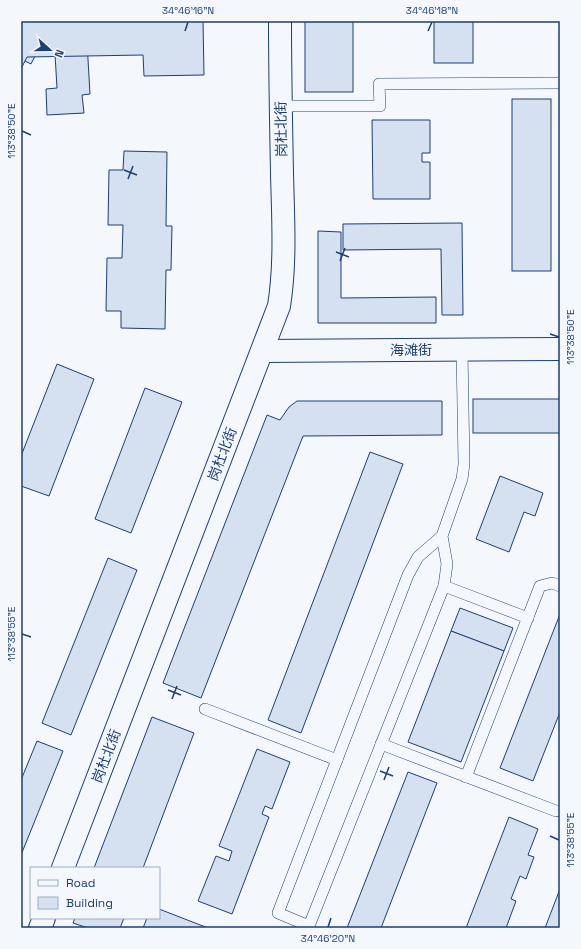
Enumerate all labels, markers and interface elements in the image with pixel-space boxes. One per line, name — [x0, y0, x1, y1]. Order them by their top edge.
text: 34°46'16"N — [162, 4, 214, 17]
text: 34°46'18"N — [406, 4, 458, 17]
north arrow — [30, 30, 70, 70]
text: N — [51, 48, 67, 60]
street label: 岗杜北街 — [272, 101, 290, 157]
text: 113°38'50"E — [5, 103, 18, 159]
text: 113°38'50"E — [564, 309, 577, 365]
street label: 海滩街 — [390, 341, 432, 359]
street label: 岗杜北街 — [204, 425, 240, 483]
text: 113°38'55"E — [5, 606, 18, 661]
street label: 岗杜北街 — [88, 727, 124, 785]
text: 113°38'55"E — [564, 812, 577, 867]
legend — [30, 867, 160, 919]
text: Road — [66, 875, 95, 891]
text: Building — [66, 895, 113, 911]
text: 34°46'20"N — [301, 932, 355, 945]

